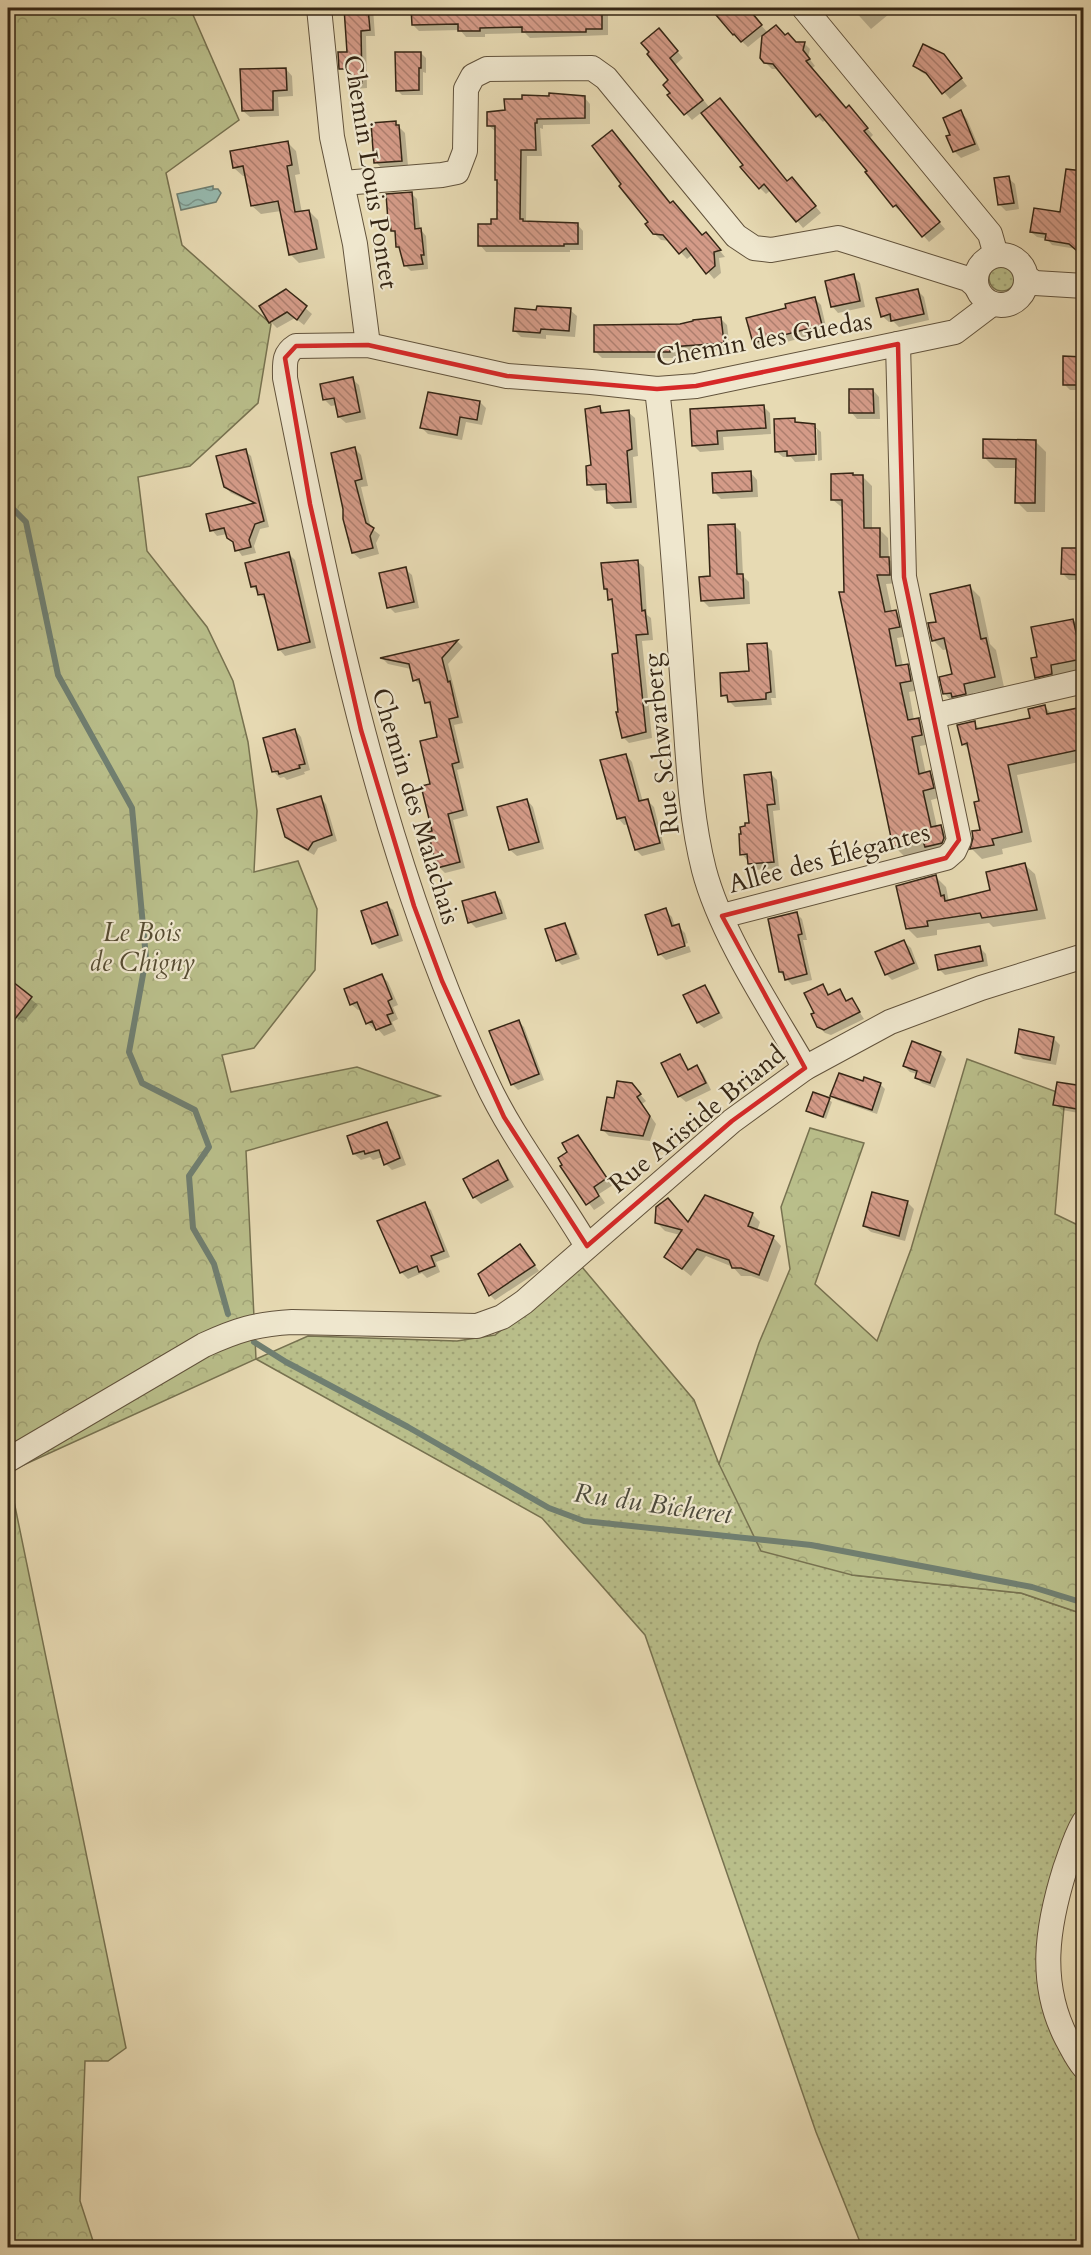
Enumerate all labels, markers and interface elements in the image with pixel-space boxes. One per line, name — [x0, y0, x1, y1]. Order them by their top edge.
street label: Chemin Louis Pontet — [335, 52, 407, 292]
street label: Chemin des Guedas — [653, 303, 875, 375]
street label: Rue Schwarberg — [634, 651, 688, 836]
street label: Chemin des Malachais — [363, 684, 469, 928]
street label: Allée des Élégantes — [724, 814, 934, 902]
park label: Le Bois de Chigny — [89, 915, 195, 980]
street label: Rue Aristide Briand — [601, 1037, 793, 1201]
water label: Ru du Bicheret — [572, 1475, 736, 1534]

